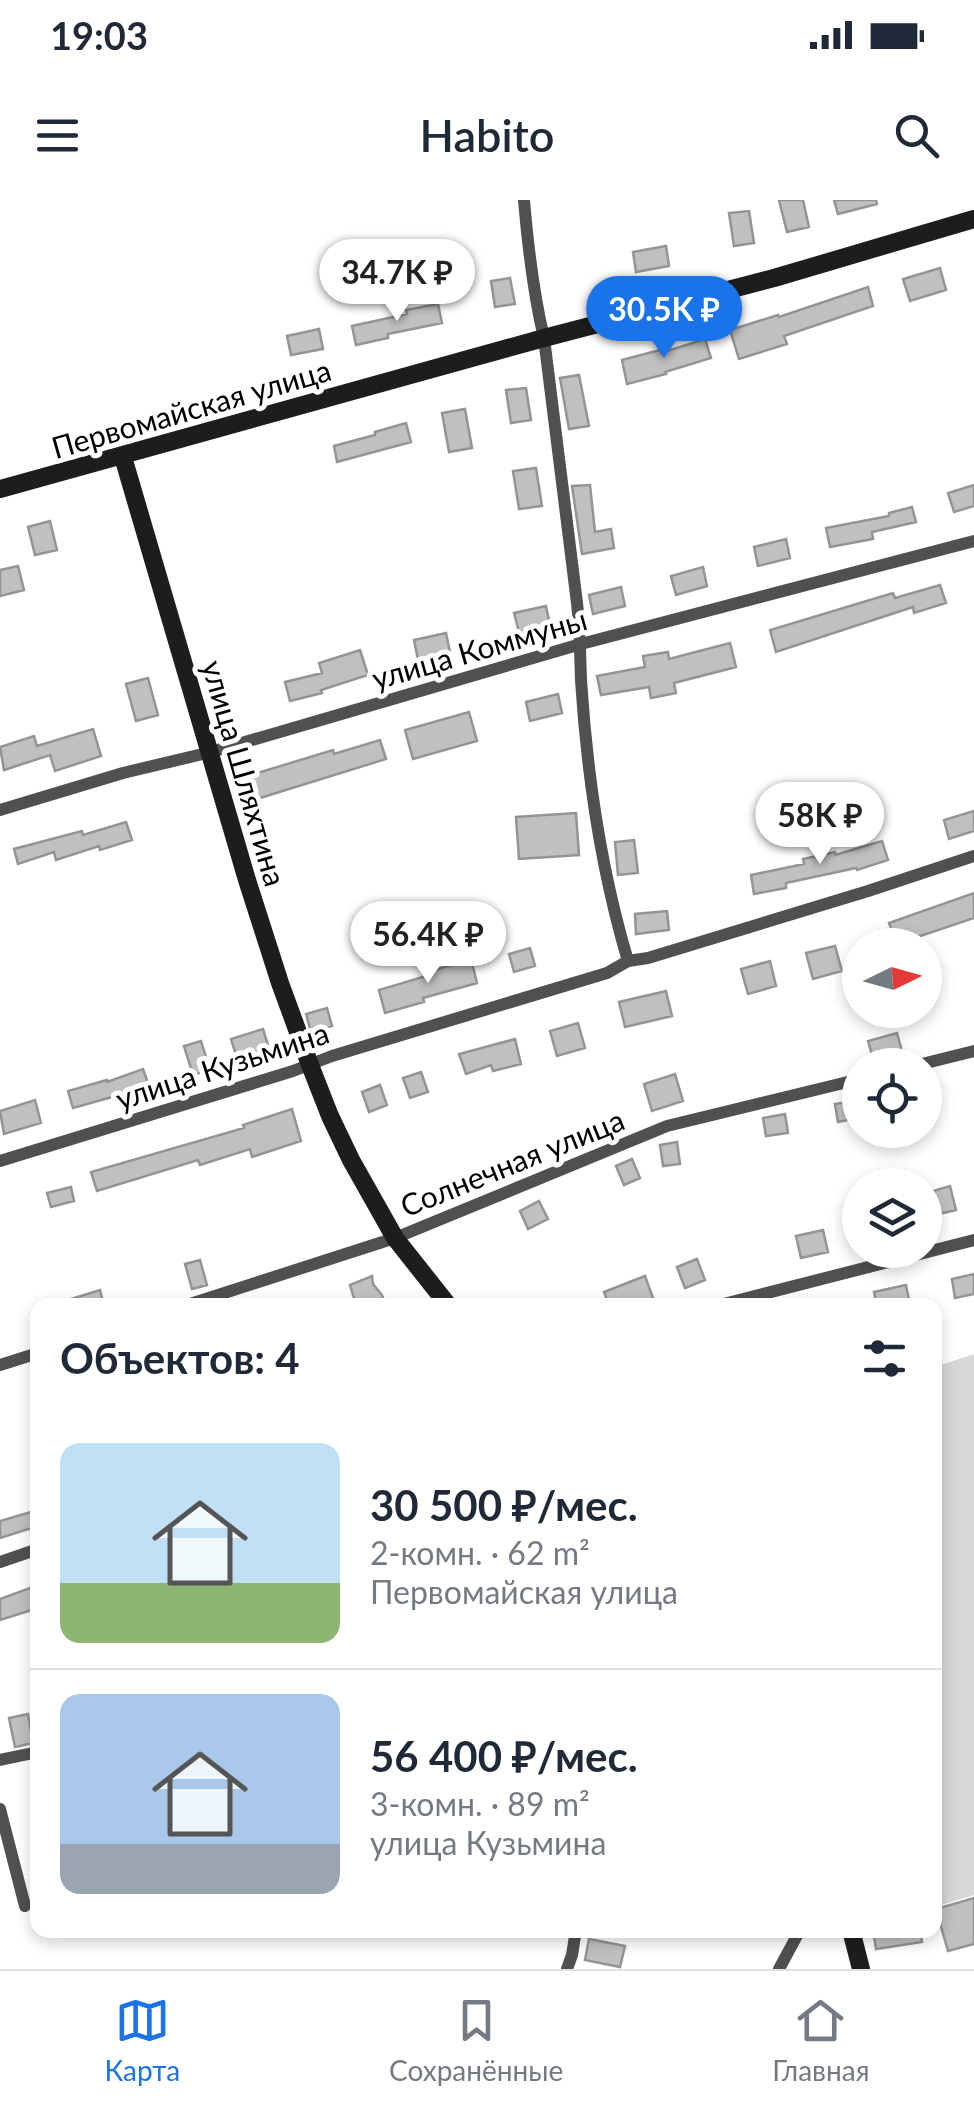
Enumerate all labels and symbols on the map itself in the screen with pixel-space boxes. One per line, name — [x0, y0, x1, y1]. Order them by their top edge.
pin: 34.7K ₽ — [305, 239, 489, 324]
pin: 30.5K ₽ — [572, 276, 756, 361]
street label: Первомайская улица — [47, 351, 335, 465]
street label: улица Коммуны — [367, 600, 591, 696]
street label: улица Шляхтина — [196, 656, 294, 890]
pin: 58K ₽ — [750, 782, 890, 867]
pin: 56.4K ₽ — [336, 901, 520, 986]
north arrow — [842, 928, 942, 1028]
street label: улица Кузьмина — [111, 1014, 333, 1116]
street label: Солнечная улица — [395, 1101, 629, 1223]

